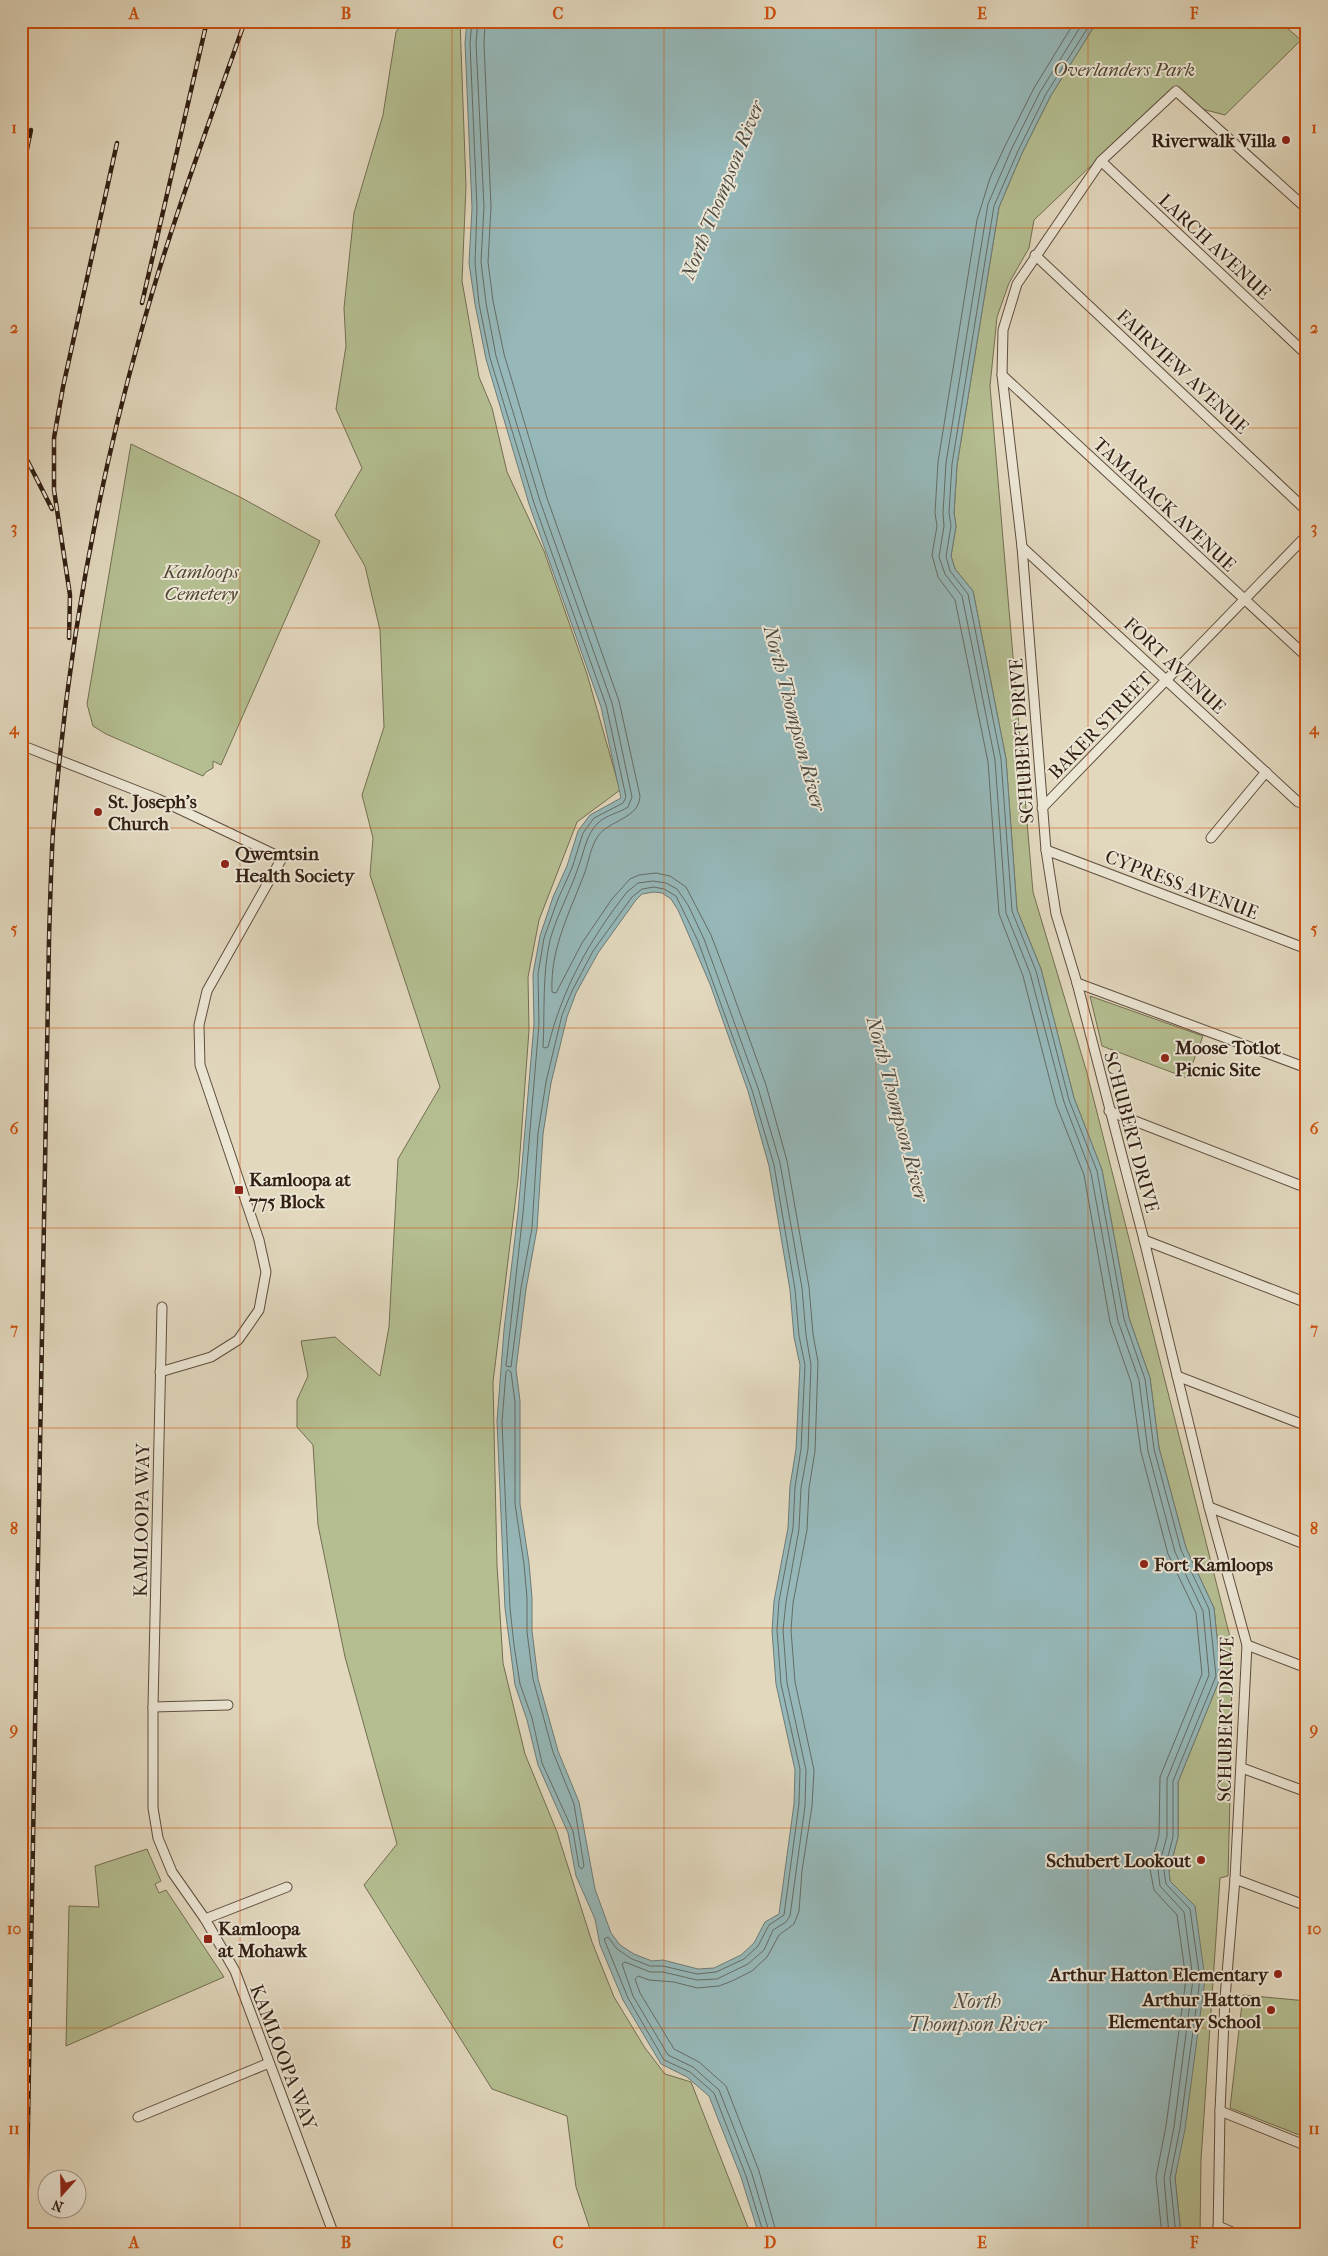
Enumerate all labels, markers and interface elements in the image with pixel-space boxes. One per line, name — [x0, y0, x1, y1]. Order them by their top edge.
text: A — [128, 4, 140, 23]
text: B — [341, 4, 351, 23]
text: C — [553, 4, 564, 23]
text: D — [764, 4, 776, 23]
text: E — [977, 4, 987, 23]
text: F — [1189, 4, 1199, 23]
park label: Overlanders Park — [1053, 59, 1195, 81]
water label: North Thompson River — [676, 96, 770, 284]
text: 1 — [11, 118, 17, 137]
text: 1 — [1311, 118, 1317, 137]
place label: Riverwalk Villa — [1151, 130, 1277, 152]
marker: Riverwalk Villa — [1280, 134, 1292, 146]
street label: LARCH AVENUE — [1154, 189, 1275, 305]
street label: FAIRVIEW AVENUE — [1112, 305, 1253, 439]
text: 2 — [10, 318, 18, 337]
text: 2 — [1310, 318, 1318, 337]
street label: TAMARACK AVENUE — [1089, 433, 1240, 577]
text: 3 — [11, 518, 17, 538]
text: 3 — [1311, 518, 1317, 538]
park label: Kamloops Cemetery — [161, 561, 240, 605]
street label: FORT AVENUE — [1119, 613, 1230, 719]
water label: North Thompson River — [758, 622, 831, 815]
street label: SCHUBERT DRIVE — [1005, 657, 1039, 824]
street label: BAKER STREET — [1044, 667, 1157, 784]
text: 4 — [8, 719, 20, 739]
text: 4 — [1308, 719, 1320, 739]
place label: St. Joseph's Church — [108, 791, 197, 835]
marker: St. Joseph's Church — [92, 806, 104, 818]
place label: Qwemtsin Health Society — [235, 843, 355, 887]
street label: CYPRESS AVENUE — [1102, 846, 1262, 924]
marker: Qwemtsin Health Society — [219, 858, 231, 870]
text: 5 — [11, 919, 18, 938]
text: 5 — [1311, 919, 1318, 938]
water label: North Thompson River — [861, 1013, 934, 1206]
place label: Moose Totlot Picnic Site — [1174, 1037, 1281, 1081]
street label: SCHUBERT DRIVE — [1099, 1049, 1163, 1216]
marker: Moose Totlot Picnic Site — [1159, 1052, 1171, 1064]
text: 6 — [10, 1119, 19, 1138]
text: 6 — [1310, 1119, 1319, 1138]
place label: Kamloopa at 775 Block — [248, 1169, 351, 1213]
marker: Kamloopa at 775 Block — [233, 1184, 245, 1196]
text: 7 — [9, 1319, 18, 1338]
text: 7 — [1309, 1319, 1318, 1338]
street label: KAMLOOPA WAY — [130, 1442, 154, 1597]
text: 8 — [10, 1519, 18, 1538]
text: 8 — [1310, 1519, 1318, 1538]
place label: Fort Kamloops — [1153, 1554, 1273, 1576]
marker: Fort Kamloops — [1138, 1558, 1150, 1570]
street label: SCHUBERT DRIVE — [1214, 1636, 1238, 1802]
text: 9 — [9, 1719, 18, 1739]
text: 9 — [1309, 1719, 1318, 1739]
place label: Schubert Lookout — [1046, 1850, 1191, 1872]
marker: Schubert Lookout — [1195, 1854, 1207, 1866]
place label: Kamloopa at Mohawk — [218, 1918, 308, 1962]
text: 10 — [7, 1919, 21, 1938]
text: 10 — [1307, 1919, 1321, 1938]
marker: Kamloopa at Mohawk — [202, 1933, 214, 1945]
place label: Arthur Hatton Elementary — [1049, 1964, 1269, 1986]
marker: Arthur Hatton Elementary — [1272, 1968, 1284, 1980]
street label: KAMLOOPA WAY — [245, 1981, 321, 2134]
place label: Arthur Hatton Elementary School — [1108, 1989, 1262, 2033]
water label: North Thompson River — [908, 1990, 1048, 2036]
marker: Arthur Hatton Elementary School — [1265, 2004, 1277, 2016]
text: 11 — [8, 2119, 20, 2138]
text: 11 — [1308, 2119, 1320, 2138]
north arrow — [38, 2168, 88, 2218]
text: N — [49, 2196, 66, 2216]
text: A — [128, 2233, 140, 2252]
text: B — [341, 2233, 351, 2252]
text: C — [553, 2233, 564, 2252]
text: D — [764, 2233, 776, 2252]
text: E — [977, 2233, 987, 2252]
text: F — [1189, 2233, 1199, 2252]

